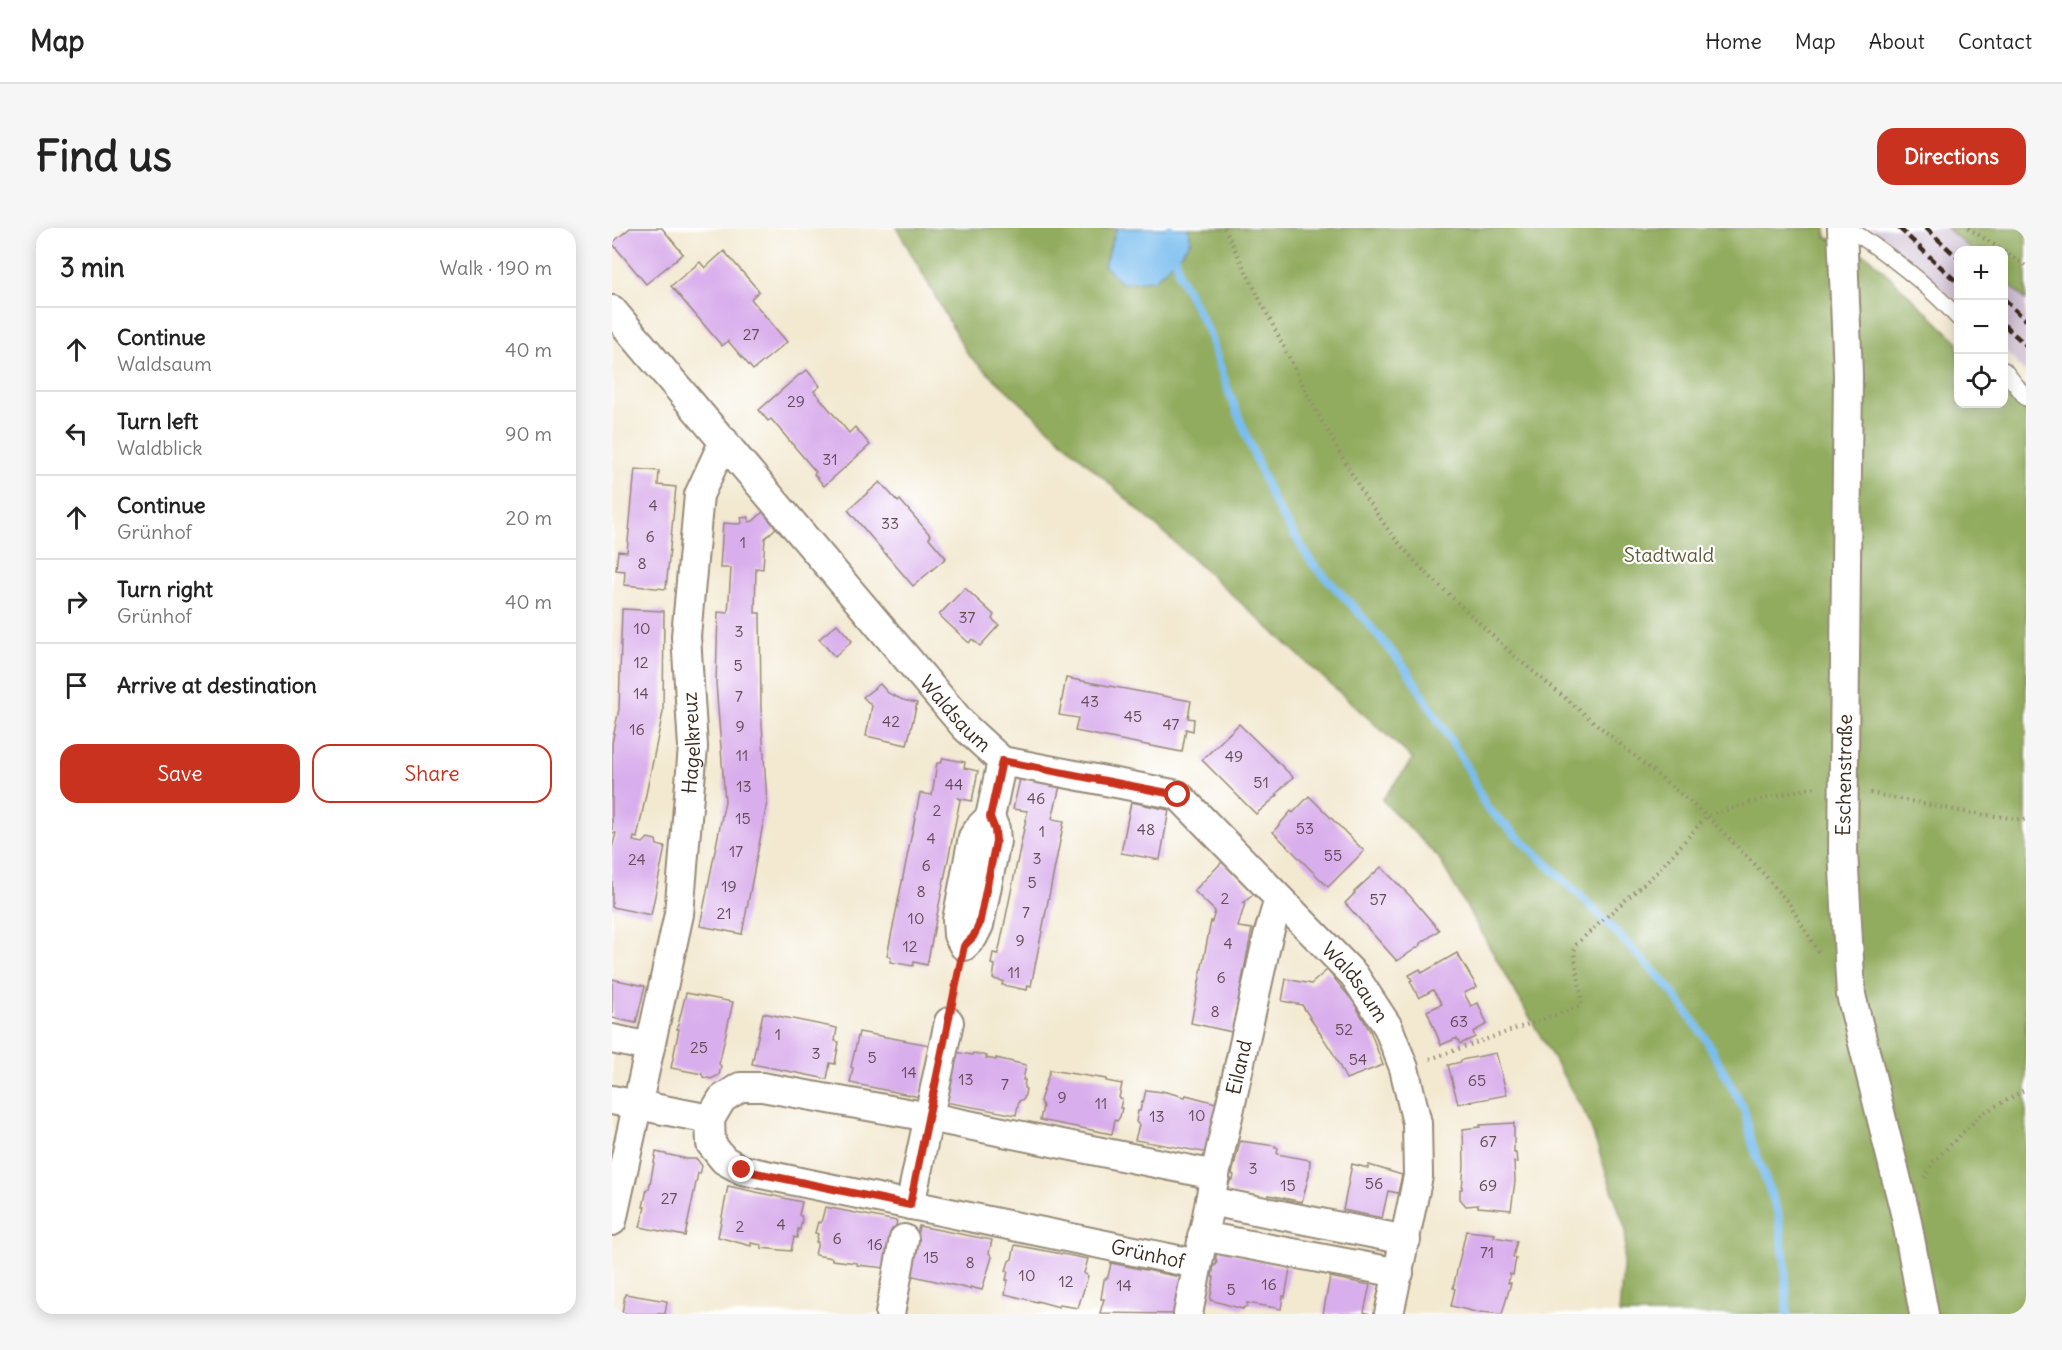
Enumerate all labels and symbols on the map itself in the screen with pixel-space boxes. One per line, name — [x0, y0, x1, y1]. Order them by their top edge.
house number: 27 — [743, 324, 759, 344]
house number: 29 — [787, 391, 805, 411]
house number: 31 — [822, 449, 838, 469]
house number: 4 — [648, 495, 658, 515]
house number: 33 — [881, 513, 899, 533]
house number: 6 — [645, 526, 655, 546]
house number: 1 — [740, 532, 746, 552]
park label: Stadtwald — [1624, 542, 1715, 567]
house number: 8 — [637, 553, 647, 573]
house number: 37 — [959, 607, 976, 627]
house number: 10 — [634, 618, 650, 638]
house number: 3 — [734, 621, 744, 641]
house number: 12 — [633, 652, 649, 672]
house number: 5 — [733, 655, 743, 675]
street label: Waldsaum — [915, 670, 997, 757]
house number: 14 — [633, 683, 649, 703]
house number: 7 — [735, 686, 743, 706]
street label: Hagelkreuz — [676, 691, 705, 795]
house number: 43 — [1081, 691, 1099, 711]
house number: 45 — [1124, 706, 1142, 726]
house number: 42 — [882, 711, 900, 731]
house number: 47 — [1163, 714, 1180, 734]
street label: Eschenstraße — [1830, 714, 1857, 836]
house number: 9 — [735, 716, 745, 736]
house number: 16 — [629, 719, 645, 739]
house number: 11 — [736, 745, 748, 765]
house number: 49 — [1225, 746, 1243, 766]
house number: 51 — [1253, 772, 1269, 792]
house number: 44 — [945, 774, 963, 794]
house number: 13 — [736, 776, 752, 796]
route start — [1164, 781, 1190, 807]
house number: 46 — [1027, 788, 1045, 808]
house number: 2 — [933, 800, 942, 820]
house number: 15 — [735, 808, 751, 828]
house number: 53 — [1296, 818, 1314, 838]
house number: 48 — [1137, 819, 1155, 839]
house number: 1 — [1039, 821, 1045, 841]
house number: 4 — [926, 828, 936, 848]
house number: 17 — [729, 841, 743, 861]
house number: 55 — [1324, 845, 1342, 865]
house number: 3 — [1032, 848, 1042, 868]
house number: 24 — [628, 849, 646, 869]
house number: 6 — [921, 855, 931, 875]
house number: 5 — [1027, 872, 1037, 892]
house number: 19 — [721, 876, 737, 896]
house number: 8 — [916, 881, 926, 901]
house number: 2 — [1221, 888, 1230, 908]
house number: 57 — [1369, 889, 1387, 909]
house number: 7 — [1022, 902, 1030, 922]
house number: 21 — [716, 903, 732, 923]
house number: 10 — [908, 908, 924, 928]
house number: 9 — [1015, 930, 1025, 950]
house number: 4 — [1223, 933, 1233, 953]
house number: 12 — [902, 936, 918, 956]
street label: Waldsaum — [1317, 937, 1394, 1027]
house number: 11 — [1008, 962, 1020, 982]
house number: 6 — [1216, 967, 1226, 987]
house number: 8 — [1210, 1001, 1220, 1021]
house number: 63 — [1450, 1011, 1468, 1031]
house number: 52 — [1335, 1019, 1353, 1039]
house number: 1 — [775, 1024, 781, 1044]
house number: 25 — [690, 1037, 708, 1057]
street label: Eiland — [1220, 1037, 1257, 1097]
house number: 3 — [811, 1043, 821, 1063]
house number: 5 — [867, 1047, 877, 1067]
house number: 54 — [1349, 1049, 1367, 1069]
house number: 14 — [901, 1062, 917, 1082]
house number: 13 — [958, 1069, 974, 1089]
house number: 65 — [1468, 1070, 1486, 1090]
house number: 7 — [1001, 1074, 1009, 1094]
house number: 9 — [1057, 1087, 1067, 1107]
house number: 11 — [1095, 1093, 1107, 1113]
house number: 10 — [1189, 1105, 1205, 1125]
house number: 13 — [1149, 1106, 1165, 1126]
house number: 67 — [1479, 1131, 1497, 1151]
route end — [728, 1156, 754, 1182]
house number: 3 — [1248, 1158, 1258, 1178]
house number: 56 — [1365, 1173, 1383, 1193]
house number: 15 — [1280, 1175, 1296, 1195]
house number: 69 — [1479, 1175, 1497, 1195]
house number: 27 — [661, 1188, 677, 1208]
house number: 4 — [776, 1214, 786, 1234]
house number: 2 — [736, 1216, 745, 1236]
house number: 6 — [832, 1228, 842, 1248]
street label: Grünhof — [1109, 1233, 1188, 1274]
house number: 16 — [867, 1234, 883, 1254]
house number: 71 — [1480, 1242, 1494, 1262]
house number: 15 — [923, 1247, 939, 1267]
house number: 8 — [965, 1252, 975, 1272]
house number: 10 — [1019, 1265, 1035, 1285]
house number: 12 — [1058, 1271, 1074, 1291]
house number: 16 — [1261, 1274, 1277, 1294]
house number: 14 — [1116, 1275, 1132, 1295]
house number: 5 — [1226, 1279, 1236, 1299]

